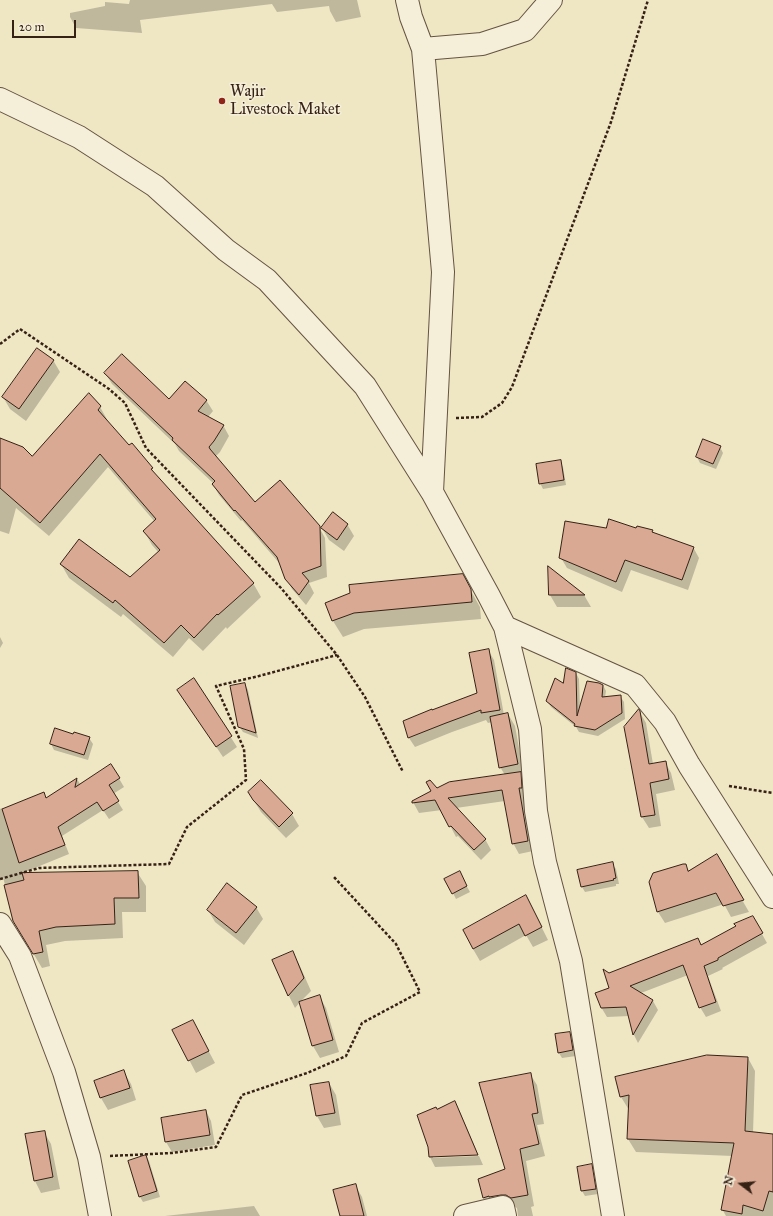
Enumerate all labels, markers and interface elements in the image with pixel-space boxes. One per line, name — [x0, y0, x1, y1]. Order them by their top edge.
scale bar — [14, 12, 78, 38]
text: 20 m — [19, 20, 45, 34]
place label: Wajir Livestock Maket — [230, 82, 340, 120]
marker: Wajir Livestock Maket — [217, 96, 227, 106]
north arrow — [721, 1164, 761, 1204]
text: N — [721, 1174, 737, 1187]

